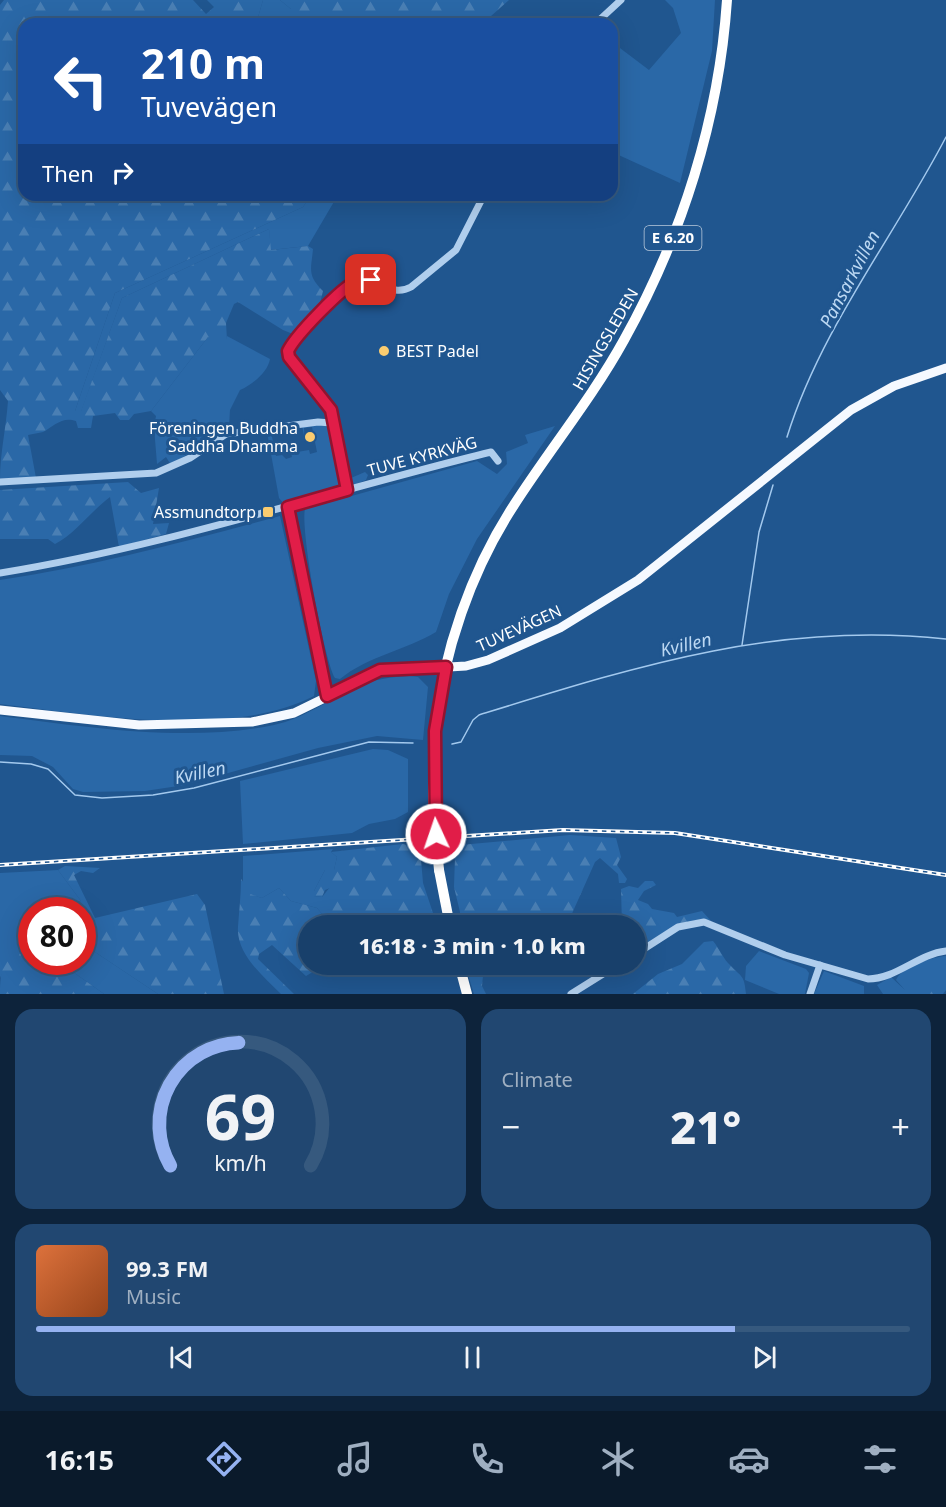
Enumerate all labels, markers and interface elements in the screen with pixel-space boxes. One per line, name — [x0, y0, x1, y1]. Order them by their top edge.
text: 210 m — [141, 34, 265, 91]
icon: left — [42, 42, 120, 120]
text: Tuvevägen — [141, 88, 277, 125]
icon: right — [106, 156, 139, 189]
text: Then — [42, 158, 94, 188]
road number: E 6.20 — [644, 226, 702, 250]
water label: Pansarkvillen — [813, 226, 885, 331]
pin — [345, 254, 396, 305]
icon: arrive — [354, 263, 387, 296]
street label: HISINGSLEDEN — [567, 284, 643, 394]
place label: BEST Padel — [396, 340, 479, 362]
marker: BEST Padel — [377, 344, 391, 358]
place label: Föreningen Buddha Saddha Dhamma — [149, 417, 298, 457]
marker: Föreningen Buddha Saddha Dhamma — [303, 430, 317, 444]
street label: TUVE KYRKVÄG — [365, 431, 479, 481]
place label: Assmundtorp — [154, 501, 256, 523]
marker: Assmundtorp — [261, 505, 275, 519]
street label: TUVEVÄGEN — [473, 600, 565, 656]
water label: Kvillen — [658, 627, 714, 662]
water label: Kvillen — [172, 755, 228, 789]
position arrow — [404, 802, 468, 866]
speed limit sign: 80 — [18, 897, 96, 975]
text: 16:18 · 3 min · 1.0 km — [358, 930, 586, 960]
text: Climate — [502, 1066, 573, 1093]
text: 69 — [205, 1073, 276, 1158]
text: 21° — [670, 1096, 741, 1157]
text: − — [502, 1104, 520, 1149]
text: + — [891, 1104, 910, 1149]
text: km/h — [214, 1148, 267, 1177]
text: 99.3 FM — [126, 1253, 208, 1283]
text: Music — [126, 1283, 181, 1310]
icon: previous — [165, 1341, 198, 1374]
icon: pause — [456, 1341, 489, 1374]
icon: next — [748, 1341, 781, 1374]
icon: directions — [203, 1438, 245, 1480]
icon: music — [334, 1438, 376, 1480]
icon: phone — [466, 1438, 508, 1480]
icon: climate — [597, 1438, 639, 1480]
icon: car — [728, 1438, 770, 1480]
icon: filters — [859, 1438, 901, 1480]
text: 16:15 — [45, 1441, 114, 1478]

